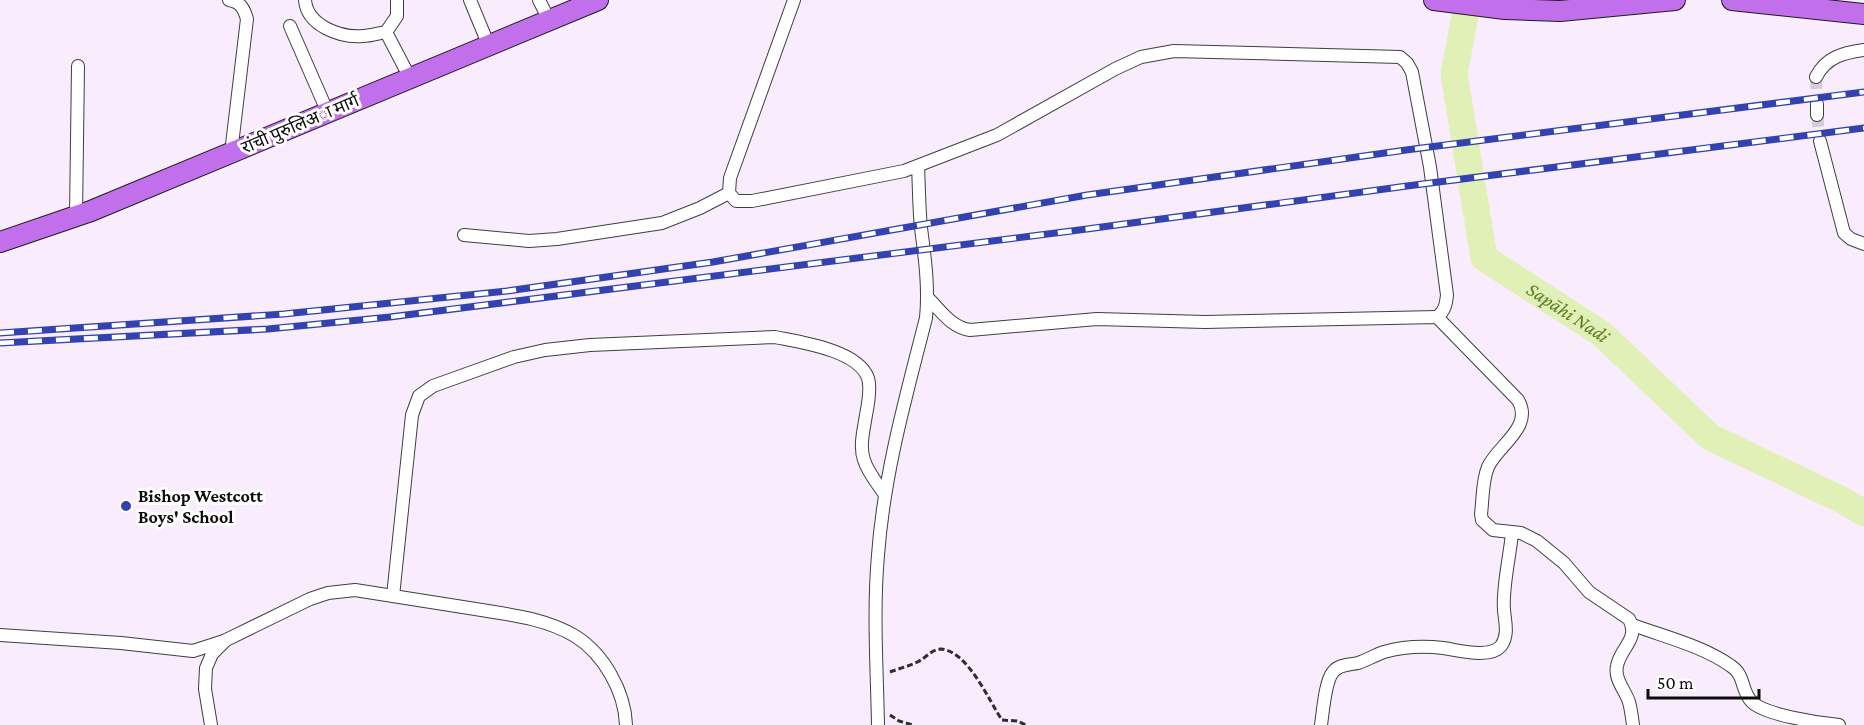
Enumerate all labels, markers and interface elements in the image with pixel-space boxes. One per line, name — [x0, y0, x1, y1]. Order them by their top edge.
street label: रांची पुरुलिअा मार्ग — [238, 89, 364, 160]
water label: Sapāhi Nadi — [1523, 278, 1615, 347]
place label: Bishop Westcott Boys' School — [138, 486, 263, 527]
marker: Bishop Westcott Boys' School — [119, 499, 133, 513]
scale bar — [1648, 662, 1759, 700]
text: 50 m — [1657, 673, 1694, 693]

